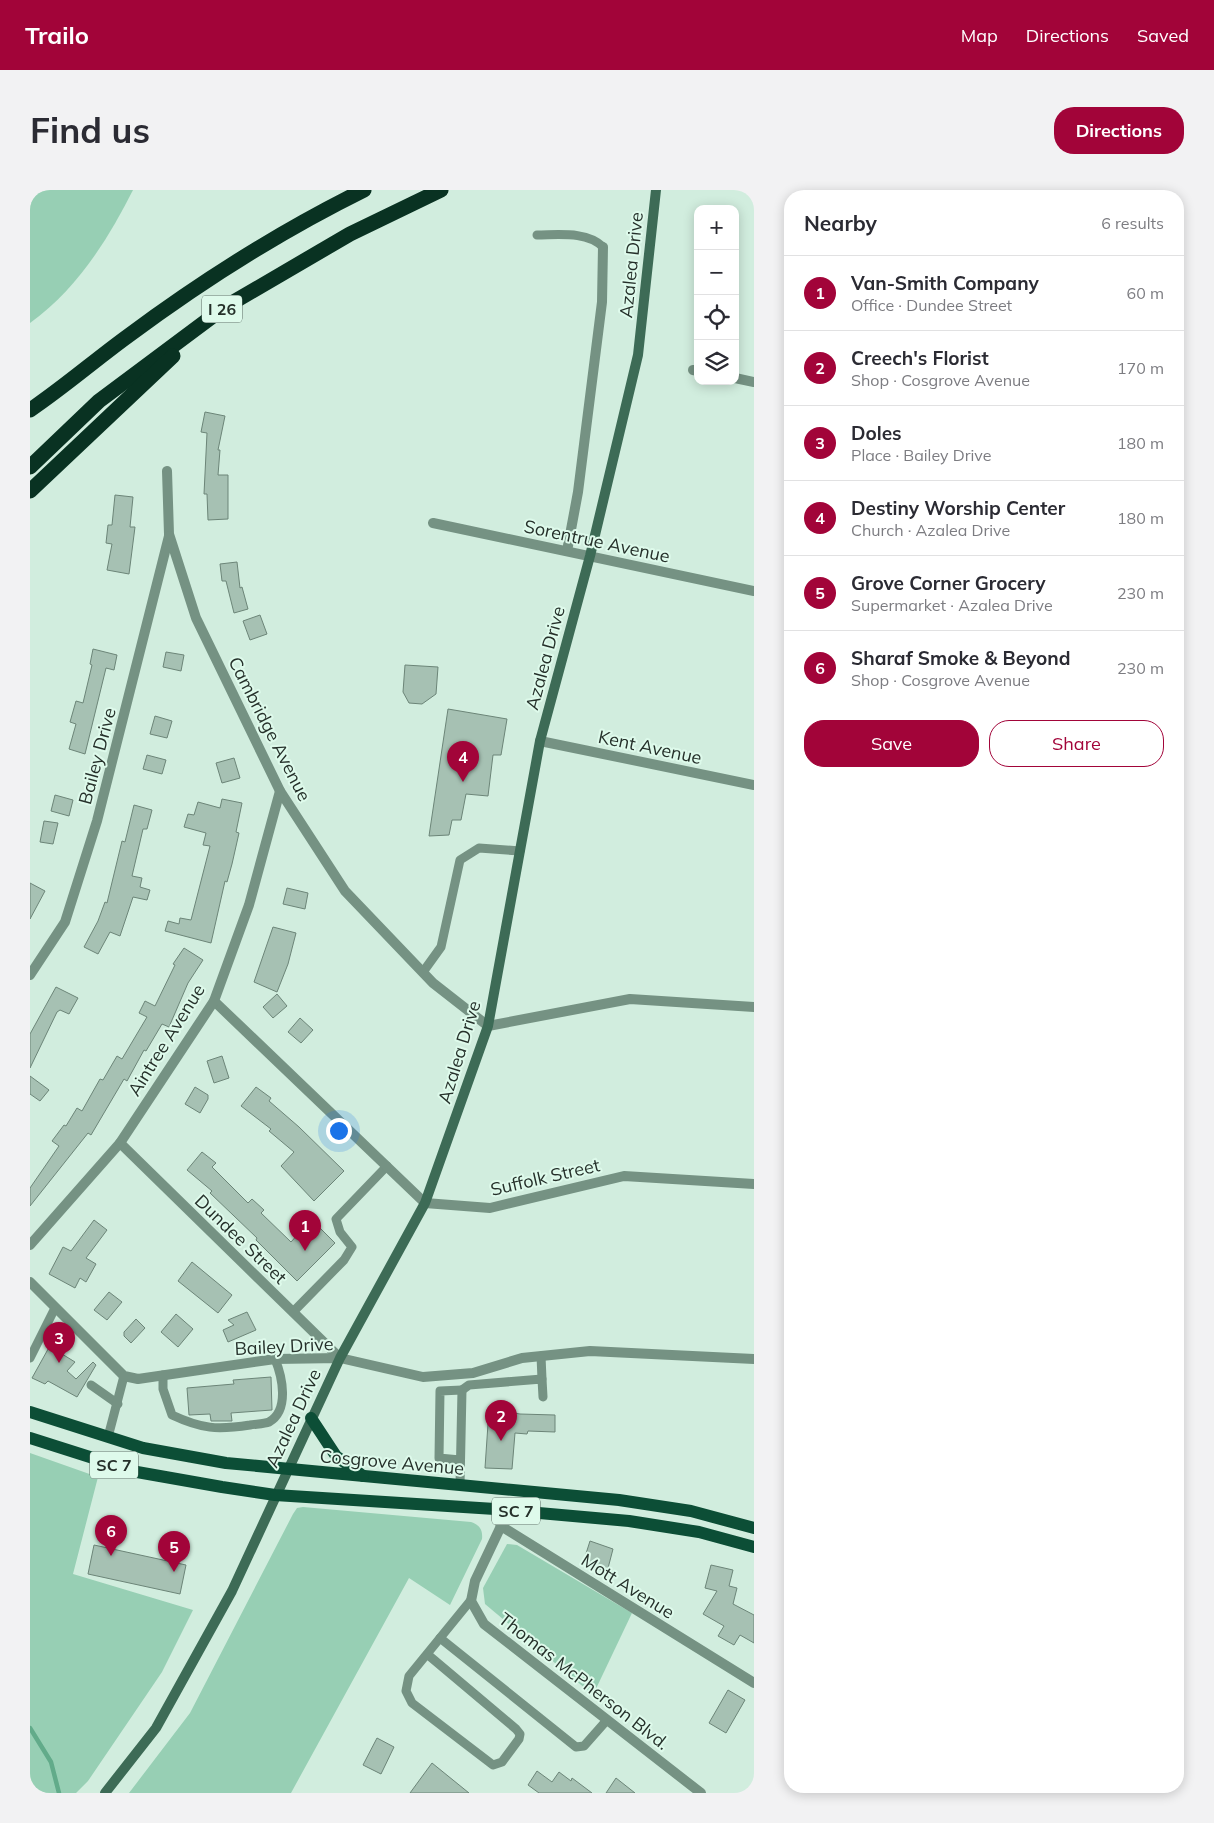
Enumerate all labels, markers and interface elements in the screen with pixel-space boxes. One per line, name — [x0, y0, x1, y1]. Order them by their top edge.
text: Trailo — [25, 20, 89, 50]
text: Map — [961, 24, 998, 47]
text: Directions — [1026, 24, 1109, 47]
text: Saved — [1137, 24, 1189, 47]
button: Directions — [1054, 107, 1184, 154]
text: Find us — [30, 108, 150, 152]
map controls — [694, 205, 739, 385]
button: + — [694, 205, 739, 250]
text: Nearby — [804, 210, 877, 236]
street label: Azalea Drive — [614, 211, 648, 319]
text: 6 results — [1101, 213, 1164, 233]
button: − — [694, 250, 739, 295]
text: Van-Smith Company — [851, 271, 1039, 295]
text: 1 — [815, 283, 825, 303]
text: 60 m — [1127, 283, 1164, 303]
button: locate — [694, 295, 739, 340]
text: Office · Dundee Street — [851, 295, 1012, 315]
road number: I 26 — [202, 296, 242, 322]
button: layers — [694, 340, 739, 385]
text: Creech's Florist — [851, 346, 989, 370]
text: 2 — [815, 358, 825, 378]
text: 170 m — [1117, 358, 1164, 378]
text: Shop · Cosgrove Avenue — [851, 370, 1030, 390]
text: Doles — [851, 421, 902, 445]
text: 3 — [815, 433, 825, 453]
text: 180 m — [1117, 433, 1164, 453]
text: Place · Bailey Drive — [851, 445, 991, 465]
text: Destiny Worship Center — [851, 496, 1065, 520]
text: 4 — [815, 508, 825, 528]
text: 180 m — [1117, 508, 1164, 528]
street label: Sorentrue Avenue — [522, 514, 672, 568]
text: Church · Azalea Drive — [851, 520, 1010, 540]
text: Grove Corner Grocery — [851, 571, 1046, 595]
text: 5 — [815, 583, 825, 603]
text: 230 m — [1117, 583, 1164, 603]
text: Supermarket · Azalea Drive — [851, 595, 1053, 615]
street label: Azalea Drive — [520, 604, 570, 712]
text: Sharaf Smoke & Beyond — [851, 646, 1071, 670]
street label: Cambridge Avenue — [224, 653, 316, 805]
text: 6 — [815, 658, 825, 678]
text: 230 m — [1117, 658, 1164, 678]
text: Shop · Cosgrove Avenue — [851, 670, 1030, 690]
street label: Bailey Drive — [73, 705, 121, 807]
button: Save — [804, 720, 979, 767]
button: Share — [989, 720, 1164, 767]
street label: Kent Avenue — [596, 725, 704, 769]
pin: 4 — [447, 741, 479, 782]
street label: Aintree Avenue — [122, 980, 210, 1100]
street label: Azalea Drive — [432, 998, 486, 1106]
your location — [326, 1118, 352, 1144]
street label: Suffolk Street — [488, 1153, 602, 1201]
street label: Dundee Street — [190, 1189, 292, 1289]
pin: 1 — [289, 1210, 321, 1251]
pin: 3 — [43, 1322, 75, 1363]
street label: Bailey Drive — [234, 1332, 334, 1360]
street label: Azalea Drive — [260, 1365, 326, 1471]
pin: 2 — [485, 1400, 517, 1441]
street label: Cosgrove Avenue — [319, 1444, 465, 1480]
road number: SC 7 — [90, 1452, 138, 1478]
road number: SC 7 — [492, 1498, 540, 1524]
pin: 6 — [95, 1515, 127, 1556]
pin: 5 — [158, 1531, 190, 1572]
street label: Mott Avenue — [577, 1548, 679, 1624]
street label: Thomas McPherson Blvd. — [494, 1607, 674, 1755]

